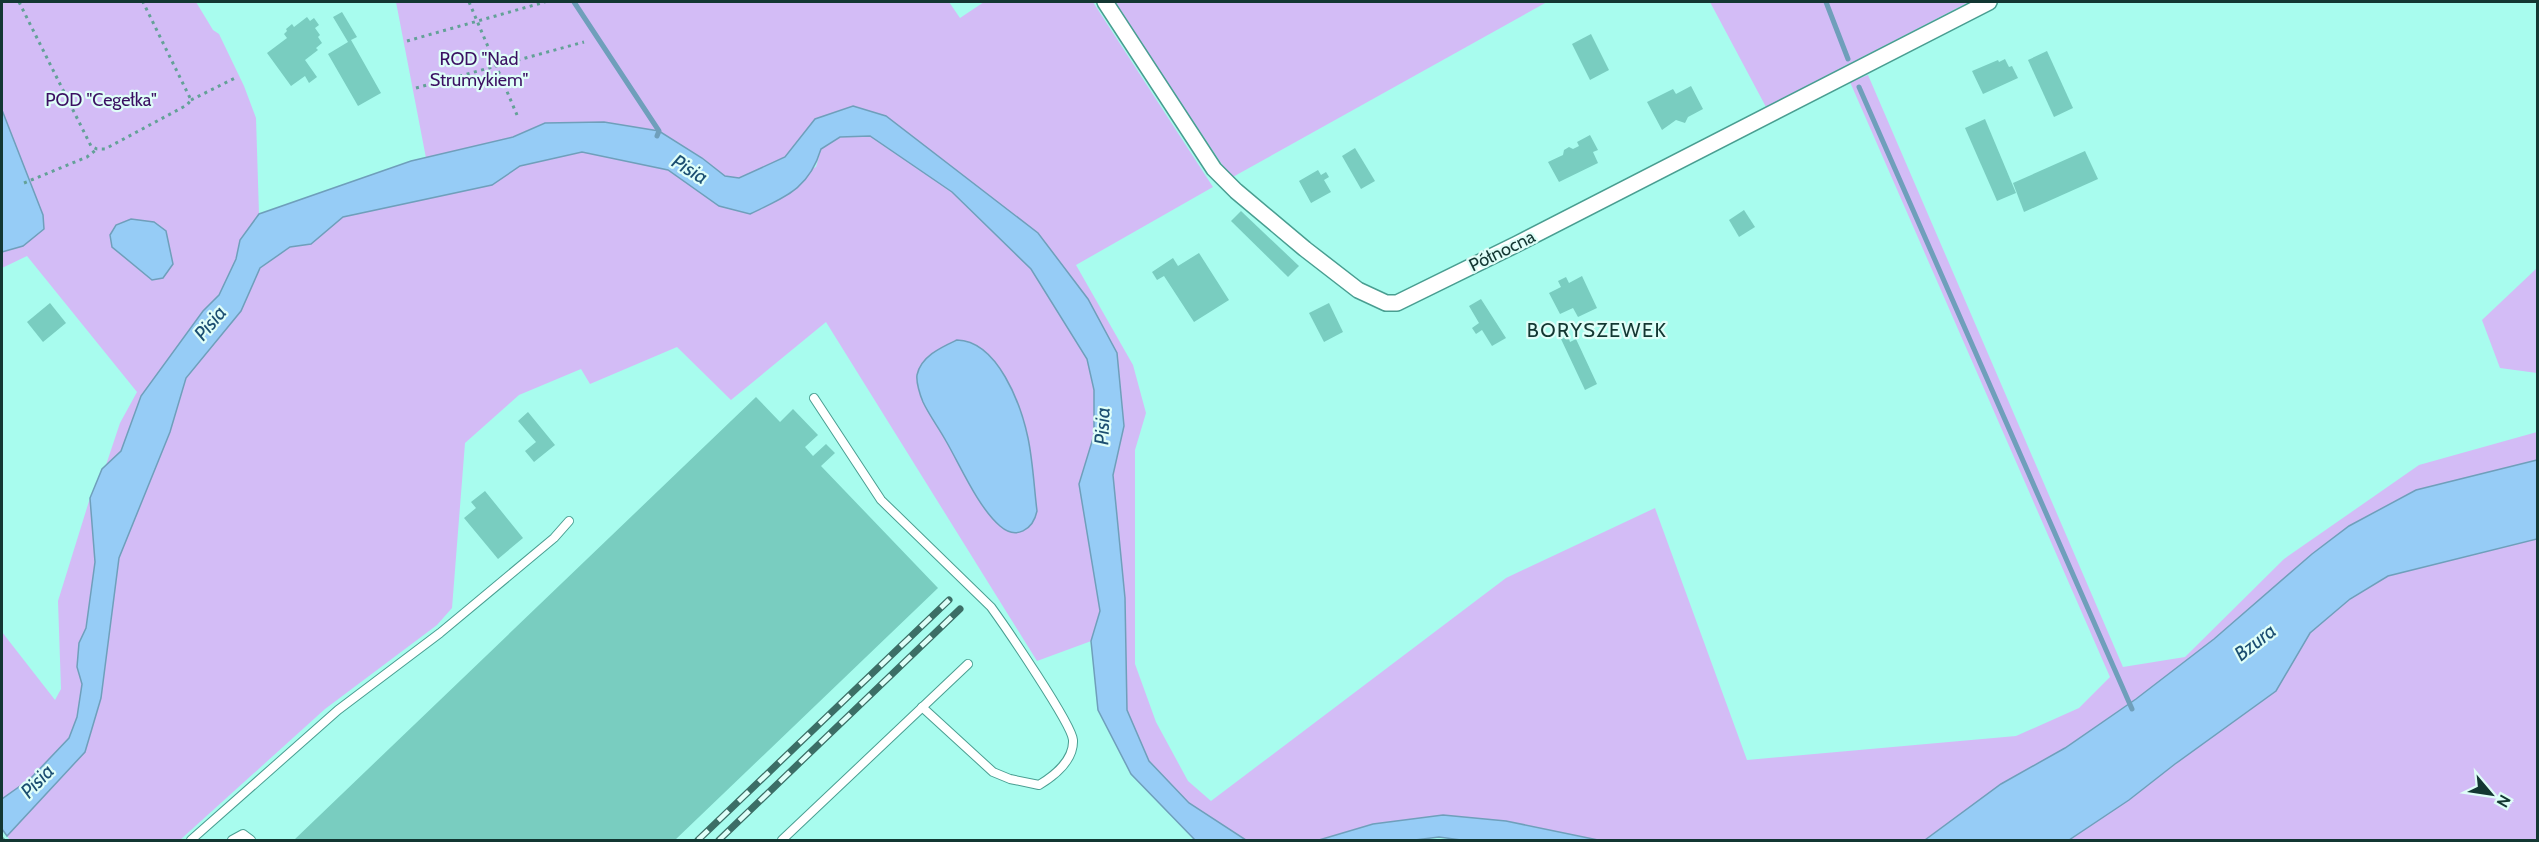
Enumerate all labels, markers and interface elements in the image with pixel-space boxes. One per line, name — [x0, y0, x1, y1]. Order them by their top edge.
park label: ROD "Nad Strumykiem" — [430, 48, 528, 91]
park label: POD "Cegełka" — [45, 89, 157, 111]
water label: Pisia — [668, 149, 712, 189]
street label: Północna — [1465, 225, 1539, 276]
water label: Pisia — [189, 301, 231, 345]
district label: BORYSZEWEK — [1527, 318, 1667, 342]
water label: Pisia — [1089, 407, 1115, 445]
water label: Bzura — [2229, 618, 2281, 666]
water label: Pisia — [15, 759, 59, 803]
north arrow — [2461, 764, 2521, 824]
text: N — [2493, 791, 2515, 811]

